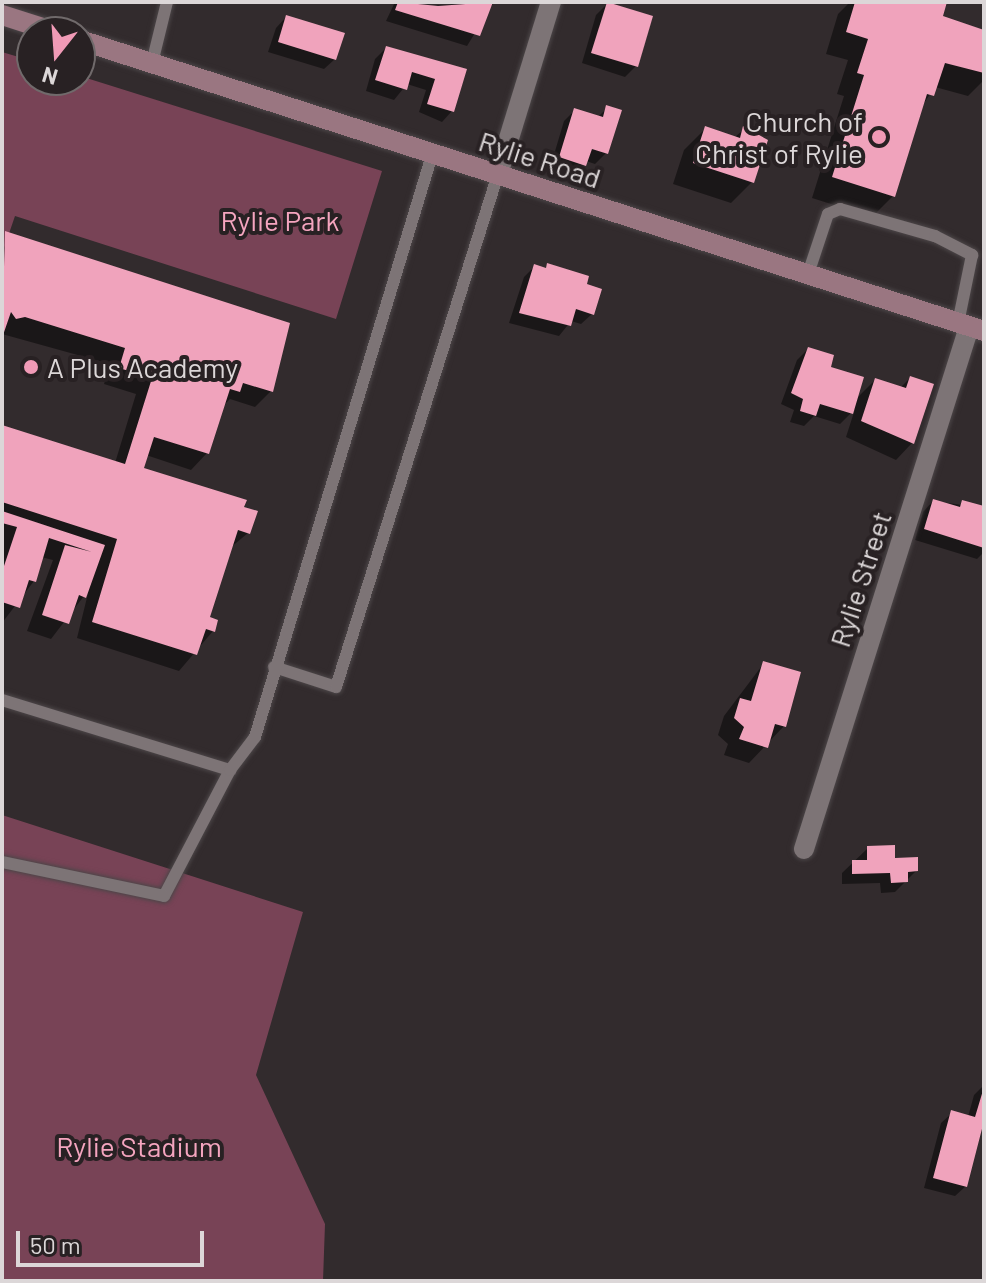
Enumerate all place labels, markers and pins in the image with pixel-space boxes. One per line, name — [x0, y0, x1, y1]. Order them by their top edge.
place label: Church of Christ of Rylie — [695, 104, 863, 170]
marker: Church of Christ of Rylie — [870, 128, 888, 146]
place label: A Plus Academy — [47, 350, 238, 384]
marker: A Plus Academy — [22, 358, 40, 376]

